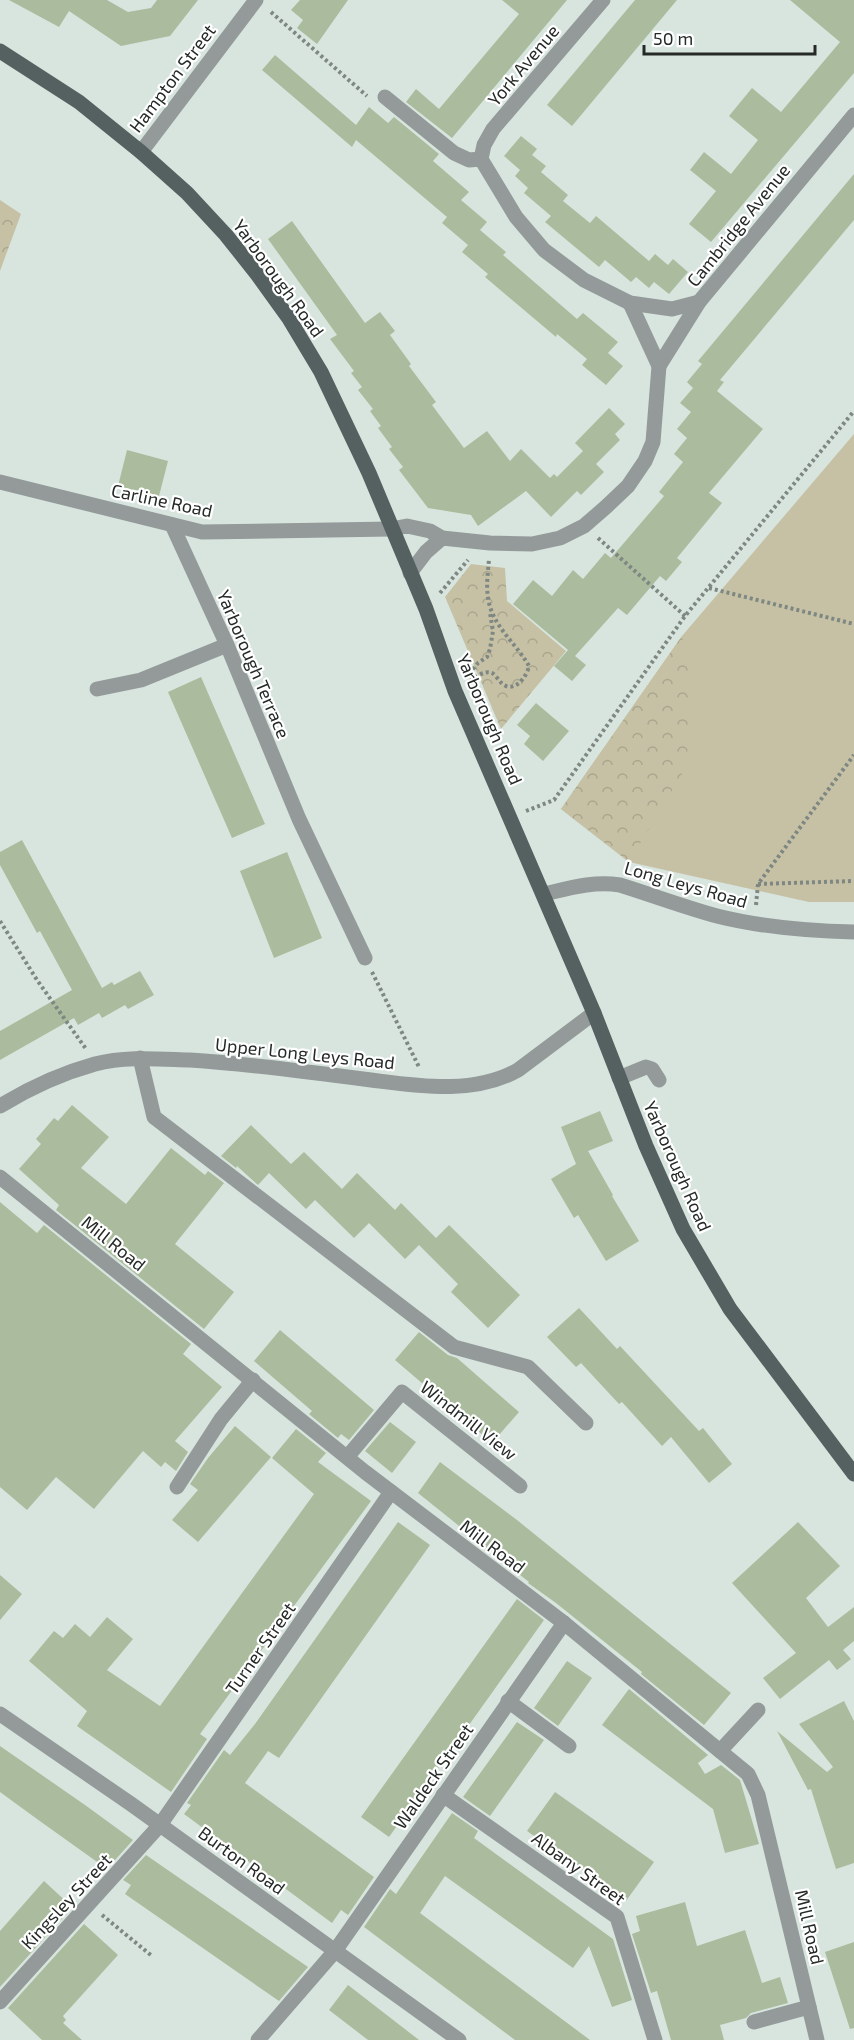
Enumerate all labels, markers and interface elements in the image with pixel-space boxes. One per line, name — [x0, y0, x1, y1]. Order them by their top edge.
scale bar — [644, 18, 815, 56]
street label: Hampton Street — [124, 19, 220, 136]
street label: York Avenue — [483, 20, 563, 110]
text: 50 m — [653, 27, 693, 49]
street label: Cambridge Avenue — [682, 159, 794, 291]
street label: Yarborough Road — [229, 215, 329, 341]
street label: Carline Road — [109, 479, 215, 521]
street label: Yarborough Terrace — [213, 586, 295, 742]
street label: Yarborough Road — [452, 650, 528, 788]
street label: Long Leys Road — [622, 856, 750, 912]
street label: Upper Long Leys Road — [214, 1033, 396, 1073]
street label: Yarborough Road — [639, 1097, 717, 1235]
street label: Mill Road — [78, 1211, 150, 1275]
street label: Windmill View — [416, 1376, 522, 1465]
street label: Mill Road — [456, 1514, 530, 1578]
street label: Turner Street — [220, 1598, 300, 1698]
street label: Waldeck Street — [388, 1719, 478, 1833]
street label: Burton Road — [194, 1821, 290, 1899]
street label: Albany Street — [528, 1827, 630, 1909]
street label: Kingsley Street — [16, 1848, 116, 1953]
street label: Mill Road — [791, 1888, 829, 1966]

